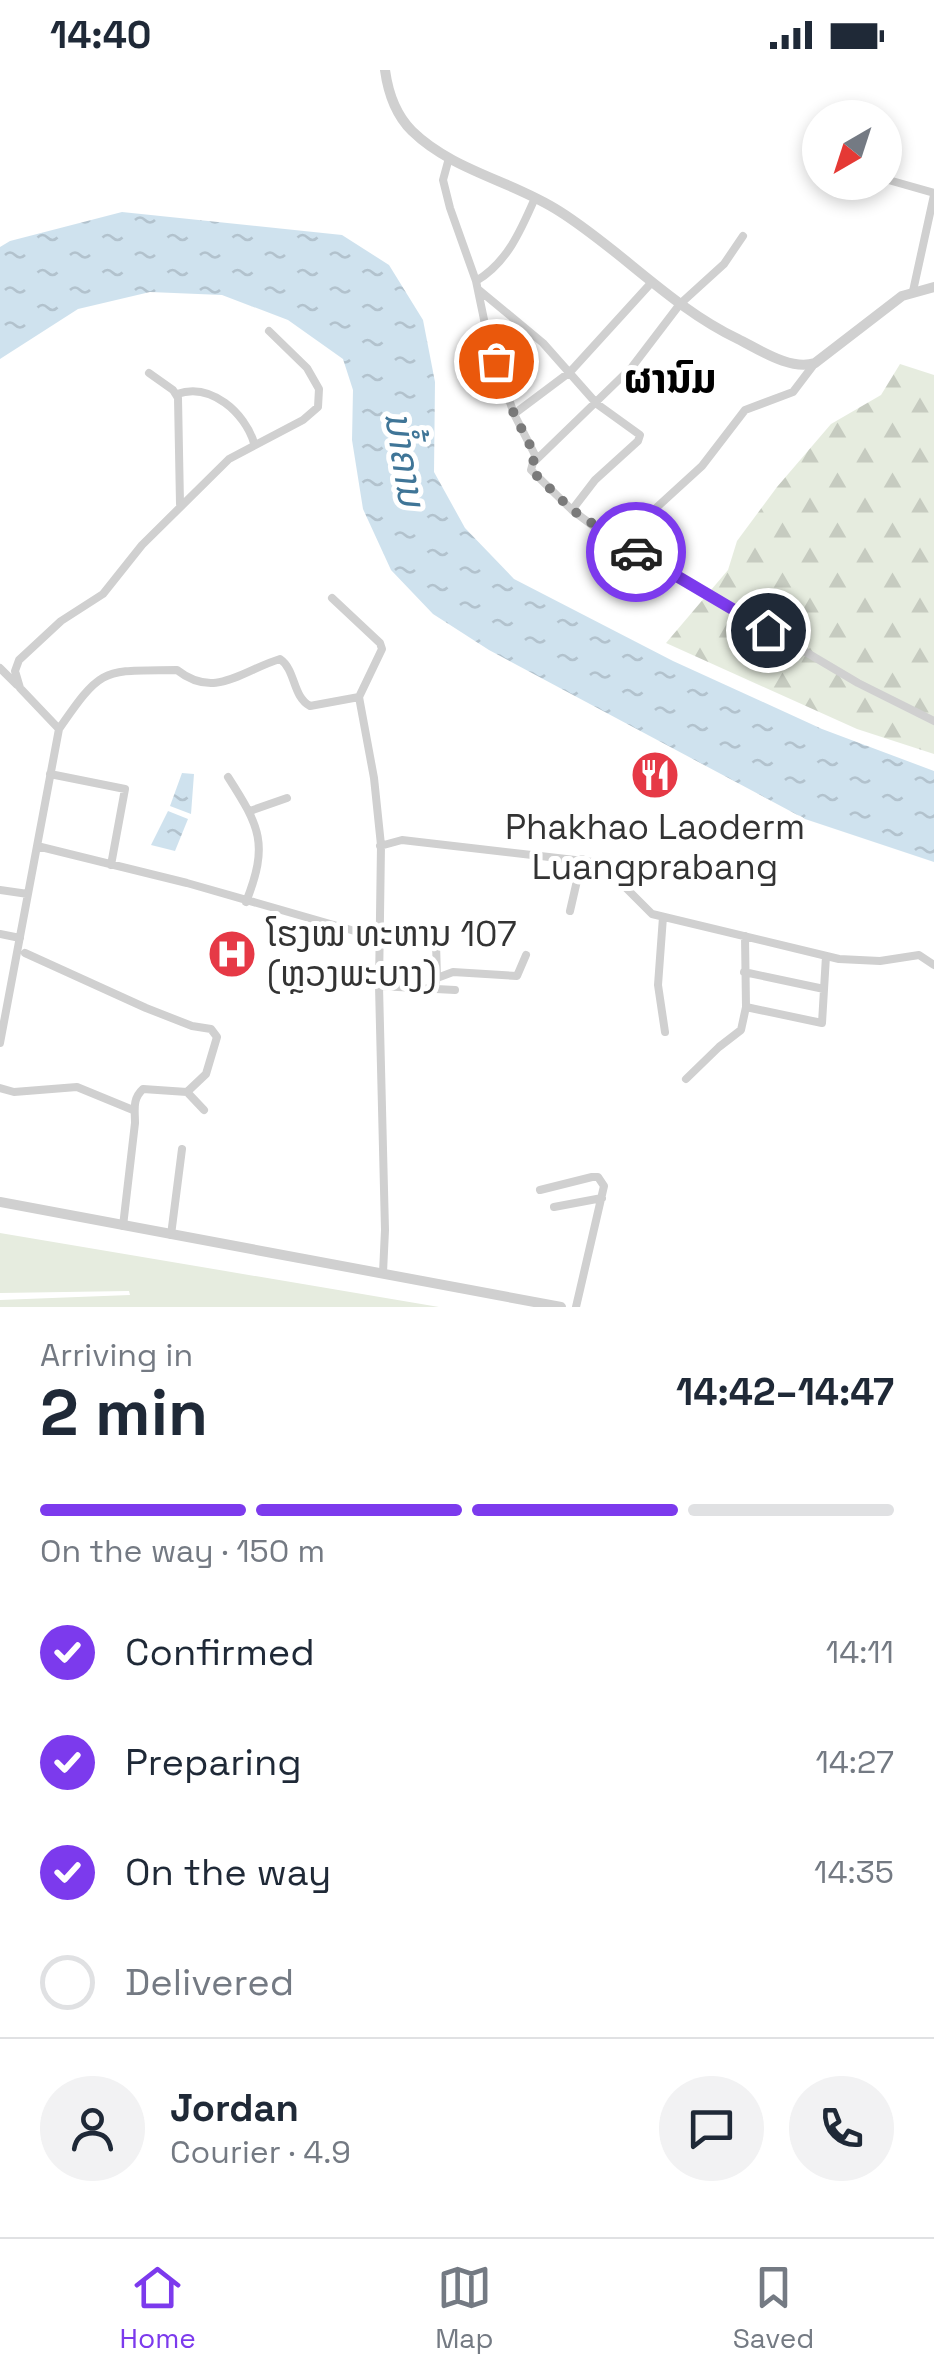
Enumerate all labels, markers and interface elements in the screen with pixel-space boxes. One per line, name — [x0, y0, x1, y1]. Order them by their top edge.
text: 14:40 — [50, 11, 151, 59]
north arrow — [802, 100, 902, 200]
map controls — [802, 100, 902, 200]
pin — [454, 319, 539, 404]
icon: bag — [469, 334, 524, 389]
district label: ຜານົມ — [624, 354, 716, 405]
water label: ນ້ຳຄານ — [374, 408, 440, 512]
courier — [586, 502, 686, 602]
icon: car — [609, 525, 664, 580]
pin — [726, 588, 811, 673]
icon: home — [741, 603, 796, 658]
restaurant icon: Phakhao Laoderm Luangprabang — [629, 749, 681, 801]
place label: Phakhao Laoderm Luangprabang — [505, 805, 805, 889]
place label: ໂຮງໝ ທະຫານ 107 (ຫຼວງພະບາງ) — [265, 912, 517, 996]
hospital icon: ໂຮງໝ ທະຫານ 107 (ຫຼວງພະບາງ) — [206, 928, 258, 980]
text: Arriving in — [40, 1335, 193, 1375]
text: 14:42–14:47 — [676, 1368, 894, 1416]
text: 2 min — [40, 1371, 208, 1454]
text: On the way · 150 m — [40, 1531, 325, 1571]
icon: check — [40, 1625, 95, 1680]
text: Confirmed — [125, 1628, 315, 1676]
text: 14:11 — [826, 1632, 894, 1672]
icon: check — [40, 1735, 95, 1790]
text: Preparing — [125, 1738, 302, 1786]
text: 14:27 — [815, 1742, 894, 1782]
icon: check — [40, 1845, 95, 1900]
text: On the way — [125, 1848, 331, 1896]
text: 14:35 — [814, 1852, 894, 1892]
text: Delivered — [125, 1958, 294, 2006]
button: person — [40, 2076, 145, 2181]
button: chat — [659, 2076, 764, 2181]
button: phone — [789, 2076, 894, 2181]
text: Jordan — [170, 2084, 299, 2132]
text: Courier · 4.9 — [170, 2132, 351, 2172]
tab: Home — [120, 2260, 196, 2356]
tab: Map — [435, 2260, 494, 2356]
tab: Saved — [733, 2260, 814, 2356]

